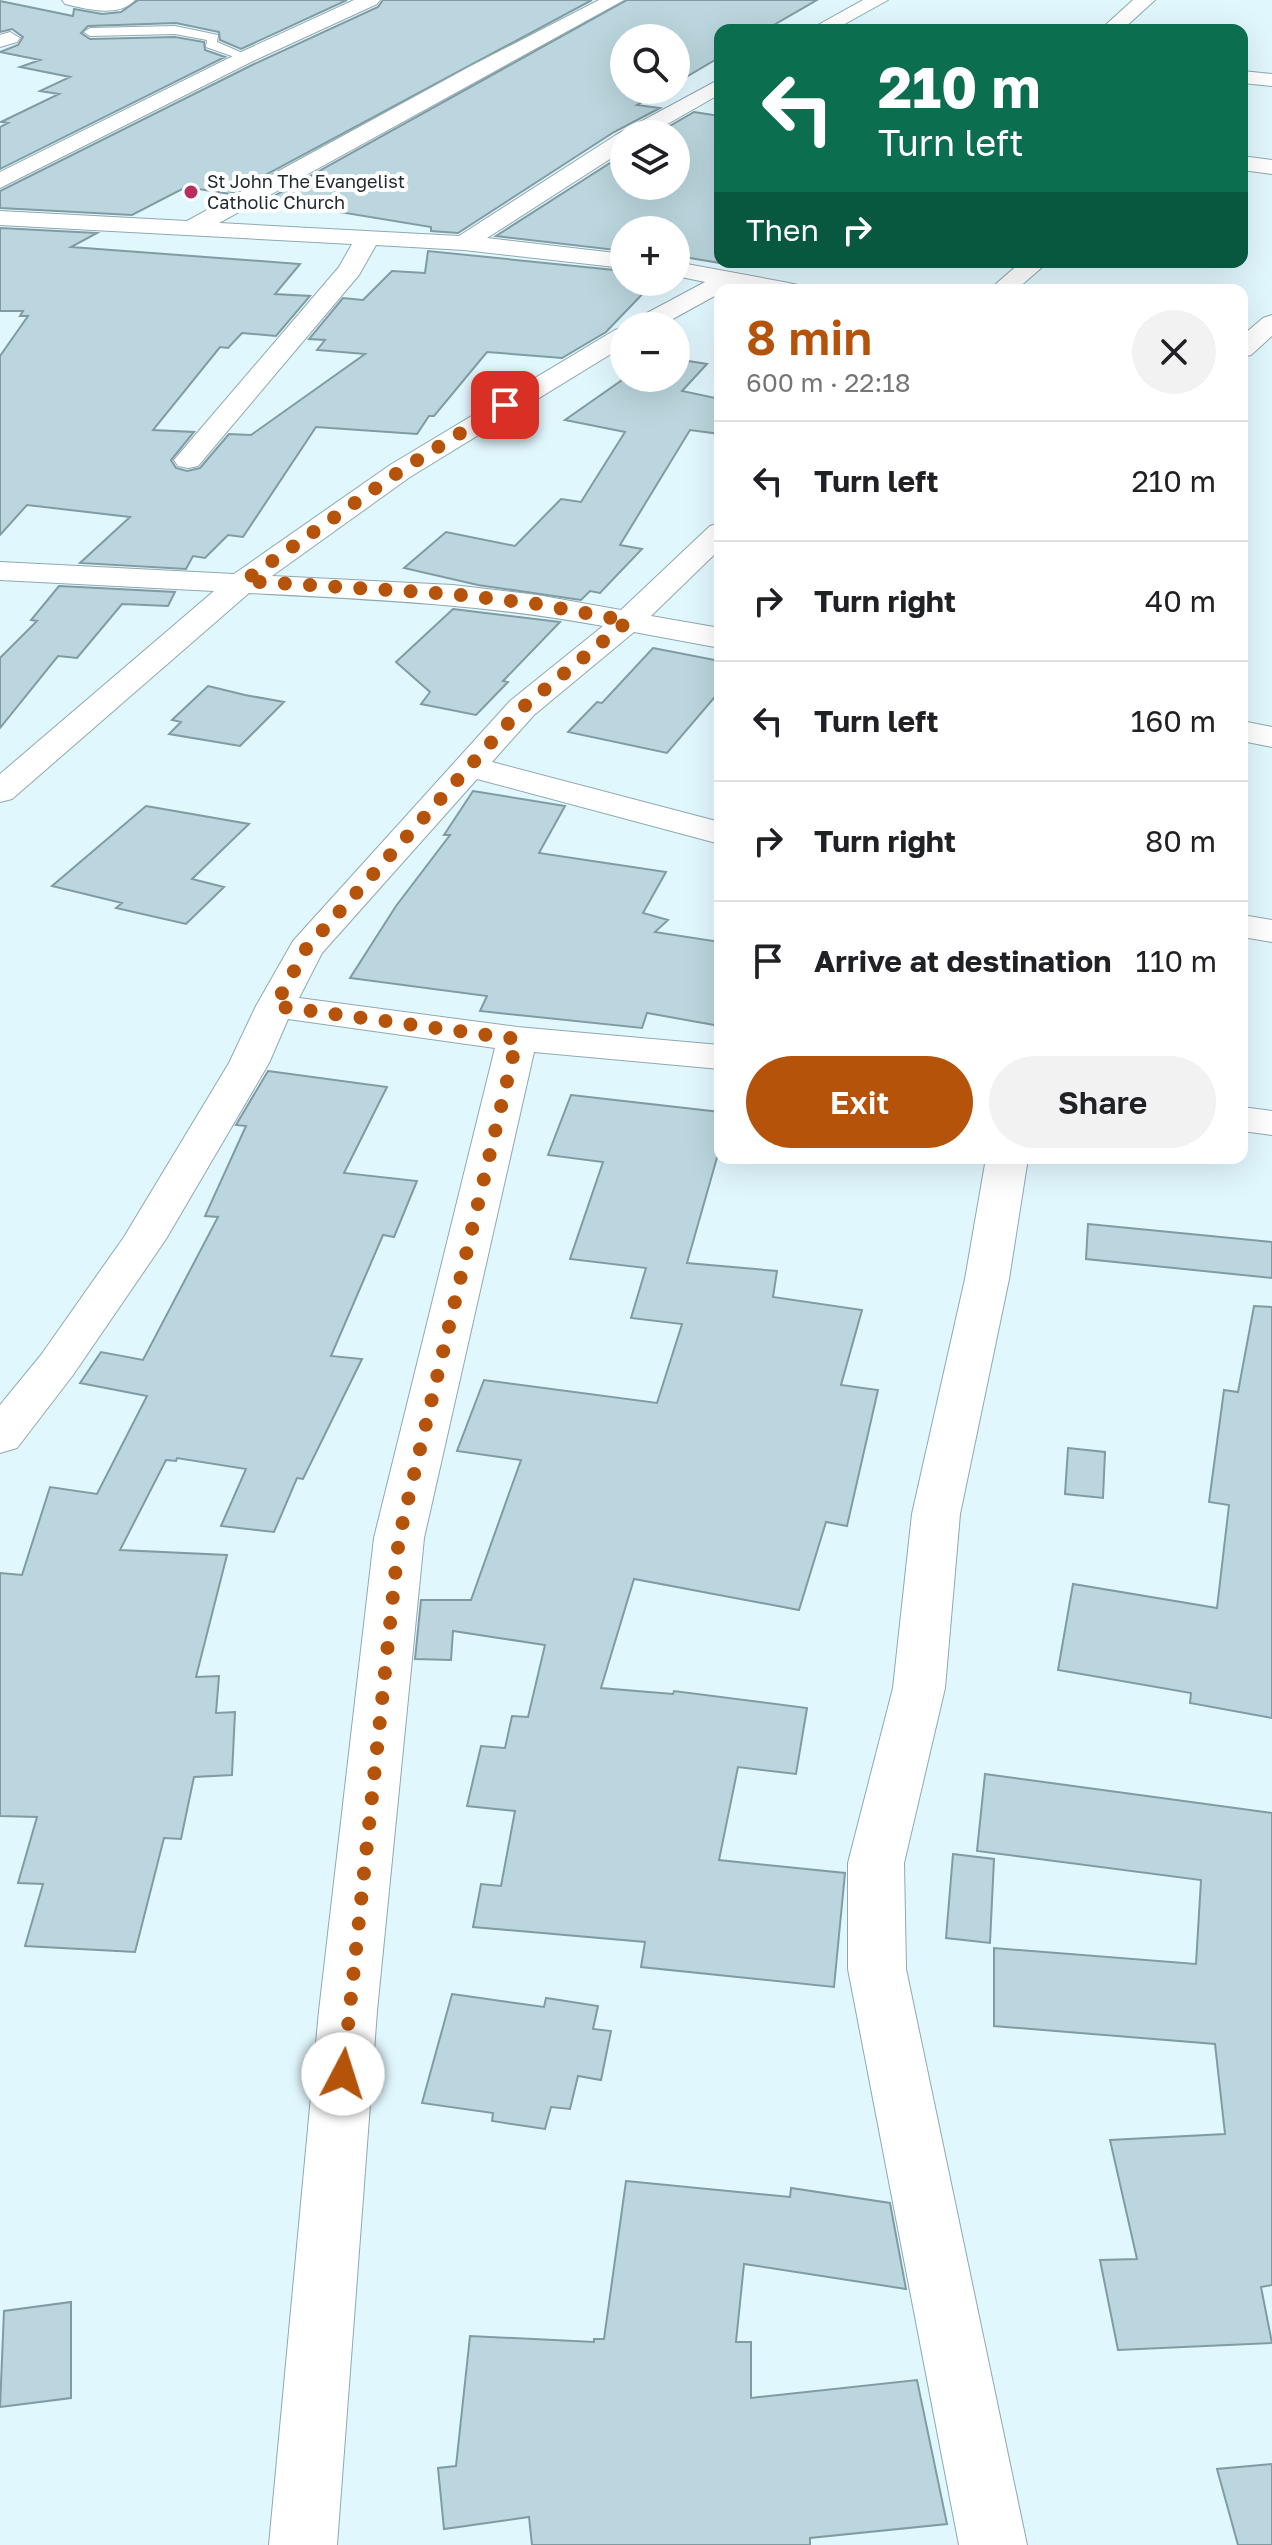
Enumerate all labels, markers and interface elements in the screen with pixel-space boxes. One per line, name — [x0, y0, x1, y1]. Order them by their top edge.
map controls — [610, 24, 690, 392]
button: search — [610, 24, 690, 104]
text: 210 m — [878, 53, 1040, 120]
icon: left — [746, 56, 850, 160]
button: layers — [610, 120, 690, 200]
text: Turn left — [878, 121, 1024, 164]
place label: St John The Evangelist Catholic Church — [207, 170, 405, 213]
marker: St John The Evangelist Catholic Church — [182, 183, 200, 201]
icon: right — [835, 208, 879, 252]
text: Then — [746, 212, 819, 248]
button: + — [610, 216, 690, 296]
text: 8 min — [746, 308, 872, 366]
button: close — [1132, 310, 1216, 394]
button: − — [610, 312, 690, 392]
text: 600 m · 22:18 — [746, 367, 911, 398]
pin — [471, 371, 539, 439]
icon: arrive — [483, 383, 527, 427]
icon: left — [746, 459, 790, 503]
text: Turn left — [814, 463, 939, 499]
text: 210 m — [1131, 463, 1216, 499]
icon: right — [746, 579, 790, 623]
text: Turn right — [814, 583, 956, 619]
text: 40 m — [1145, 583, 1216, 619]
icon: left — [746, 699, 790, 743]
text: Turn left — [814, 703, 939, 739]
text: 160 m — [1131, 703, 1216, 739]
icon: right — [746, 819, 790, 863]
text: Turn right — [814, 823, 956, 859]
text: 80 m — [1145, 823, 1216, 859]
icon: arrive — [746, 939, 790, 983]
text: Arrive at destination — [814, 943, 1111, 979]
text: 110 m — [1135, 943, 1217, 979]
button: Exit — [746, 1056, 973, 1148]
button: Share — [989, 1056, 1216, 1148]
position arrow — [301, 2032, 385, 2116]

